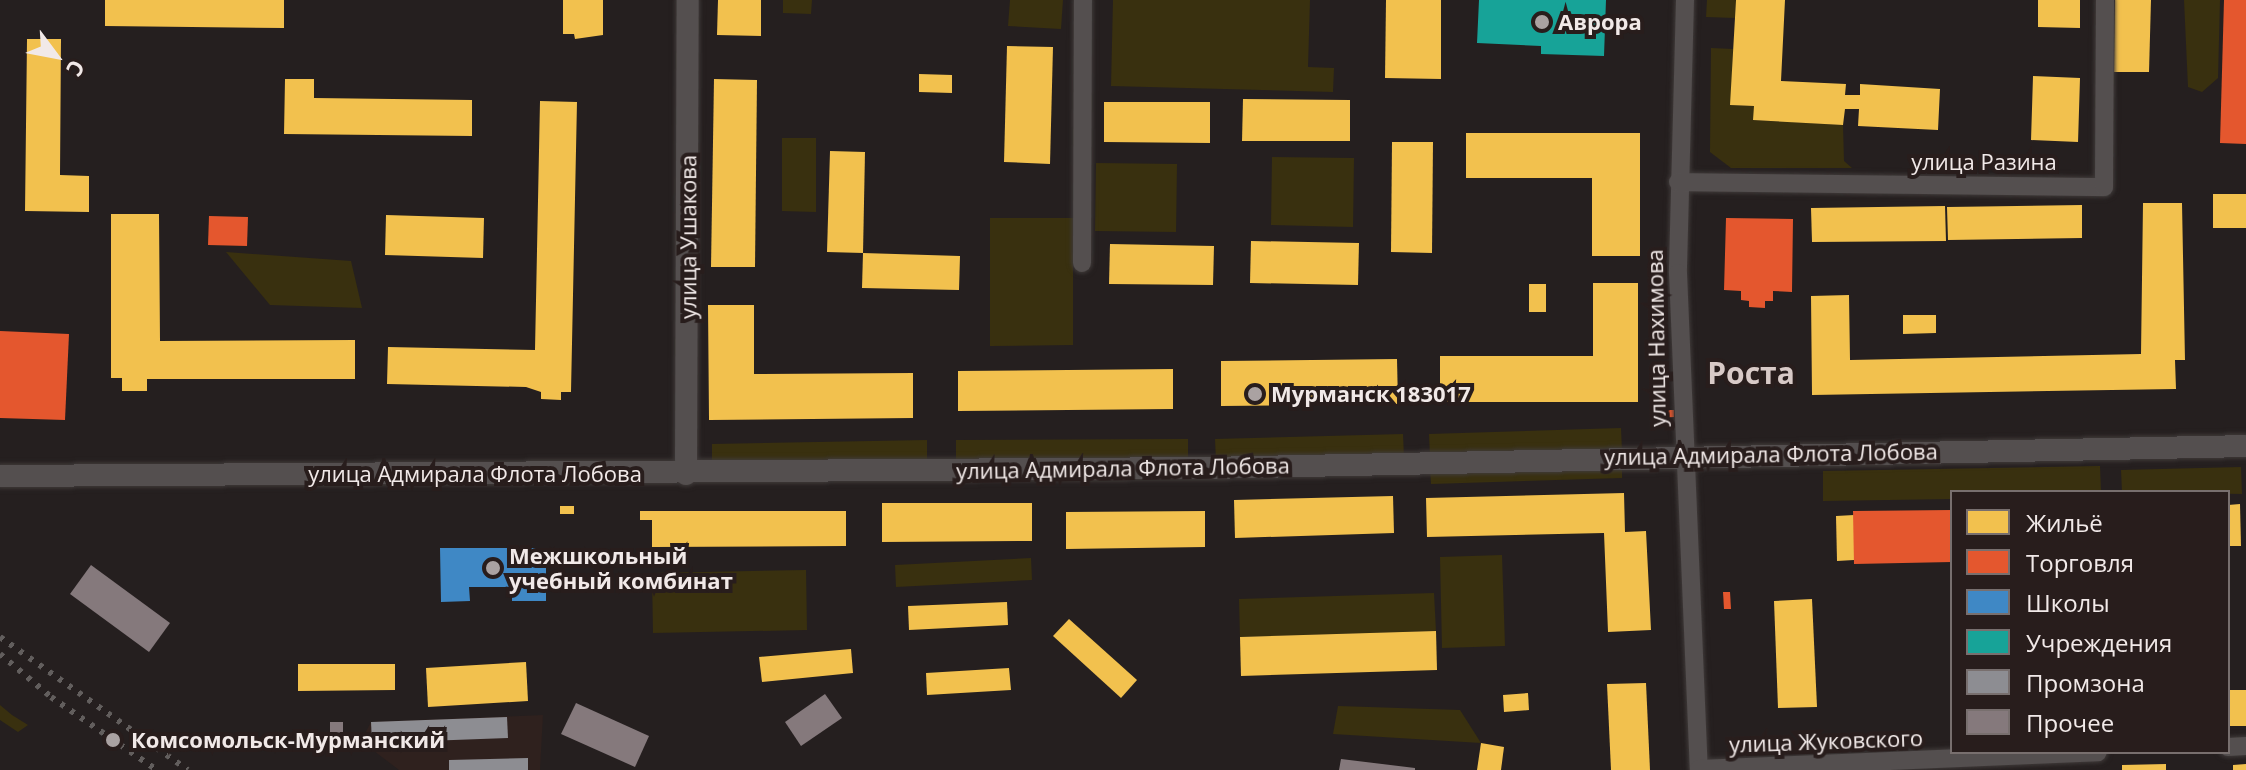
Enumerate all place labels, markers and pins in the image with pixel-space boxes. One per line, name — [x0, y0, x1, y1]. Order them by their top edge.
place label: Аврора — [1558, 9, 1642, 35]
marker: Аврора — [1533, 13, 1551, 31]
place label: Мурманск 183017 — [1271, 381, 1471, 407]
marker: Мурманск 183017 — [1246, 385, 1264, 403]
place label: Межшкольный учебный комбинат — [509, 542, 733, 594]
marker: Межшкольный учебный комбинат — [484, 559, 502, 577]
place label: Комсомольск-Мурманский — [131, 727, 445, 753]
marker: Комсомольск-Мурманский — [102, 729, 124, 751]

